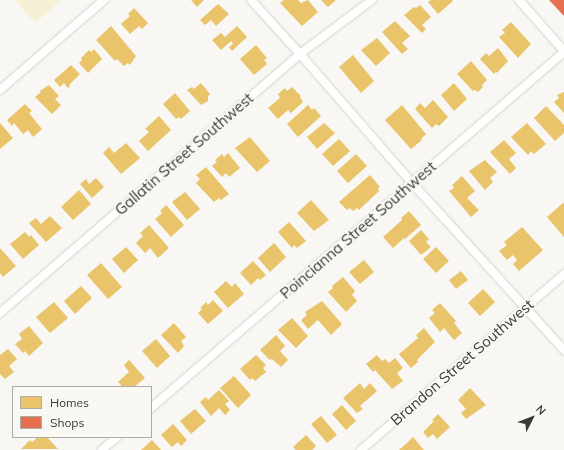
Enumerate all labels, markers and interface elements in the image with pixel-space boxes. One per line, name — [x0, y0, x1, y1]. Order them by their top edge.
street label: Gallatin Street Southwest — [111, 89, 257, 219]
street label: Poincianna Street Southwest — [276, 157, 440, 303]
street label: Brandon Street Southwest — [387, 295, 537, 429]
legend — [12, 386, 152, 438]
text: Homes — [50, 395, 89, 410]
north arrow — [512, 398, 552, 438]
text: N — [533, 402, 549, 418]
text: Shops — [50, 415, 85, 430]

